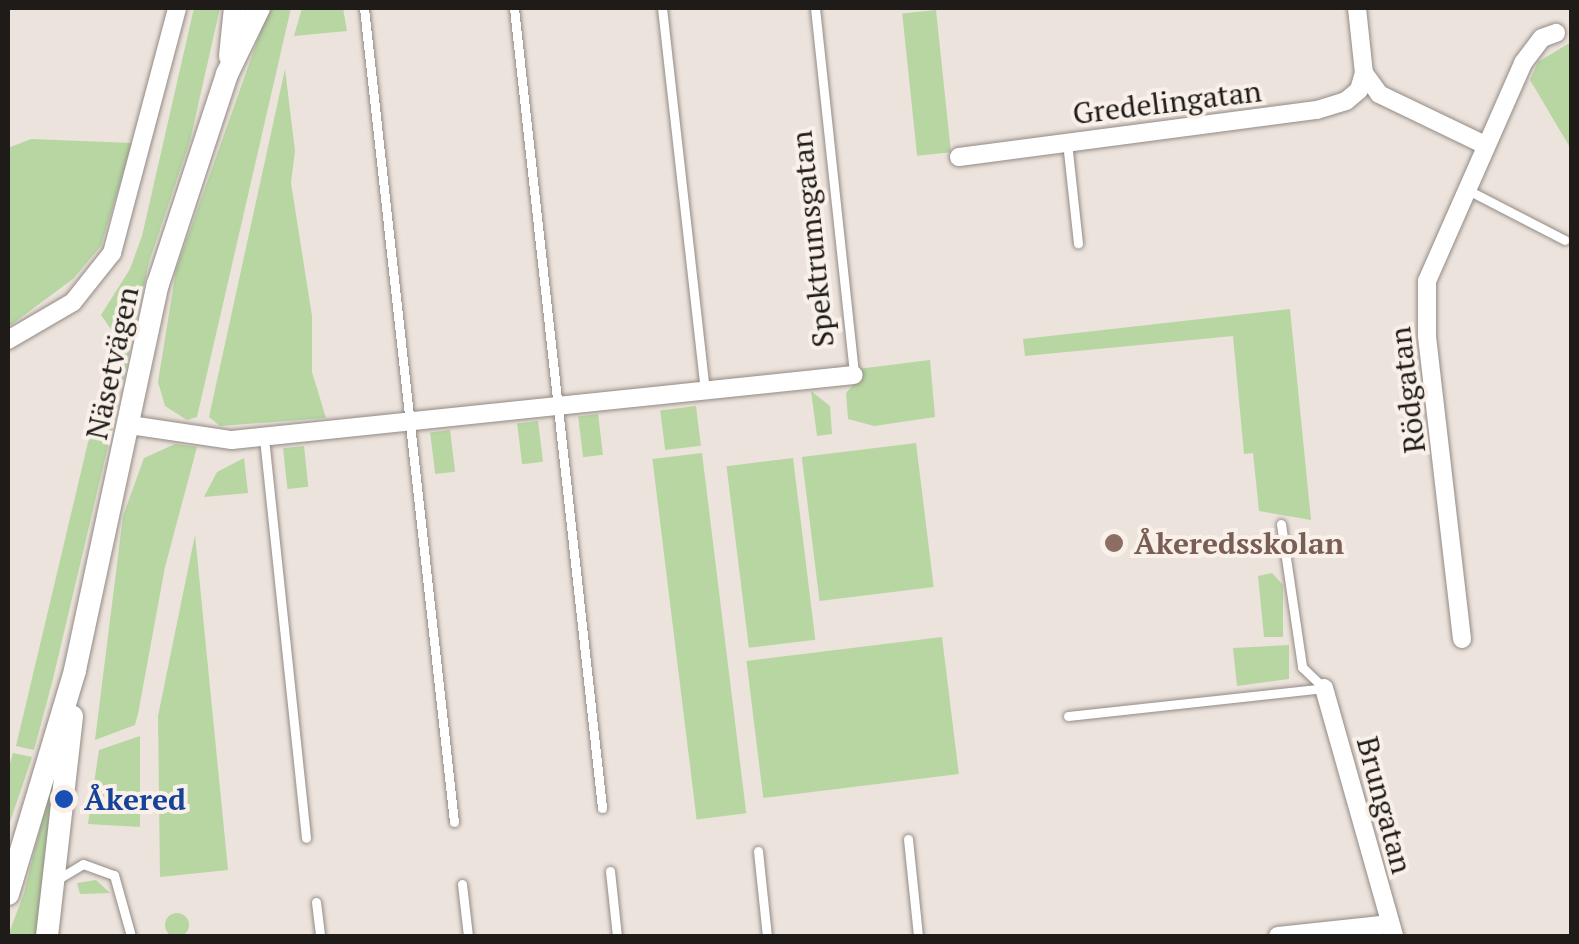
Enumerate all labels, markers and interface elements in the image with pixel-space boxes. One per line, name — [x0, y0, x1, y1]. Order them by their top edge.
street label: Gredelingatan — [1071, 73, 1263, 131]
street label: Spektrumsgatan — [783, 129, 841, 349]
street label: Näsetvägen — [78, 283, 146, 443]
street label: Rödgatan — [1381, 325, 1433, 455]
place label: Åkeredsskolan — [1134, 525, 1344, 561]
marker: Åkeredsskolan — [1103, 532, 1125, 554]
street label: Brungatan — [1349, 733, 1421, 877]
place label: Åkered — [84, 781, 186, 817]
marker: Åkered — [53, 788, 75, 810]

